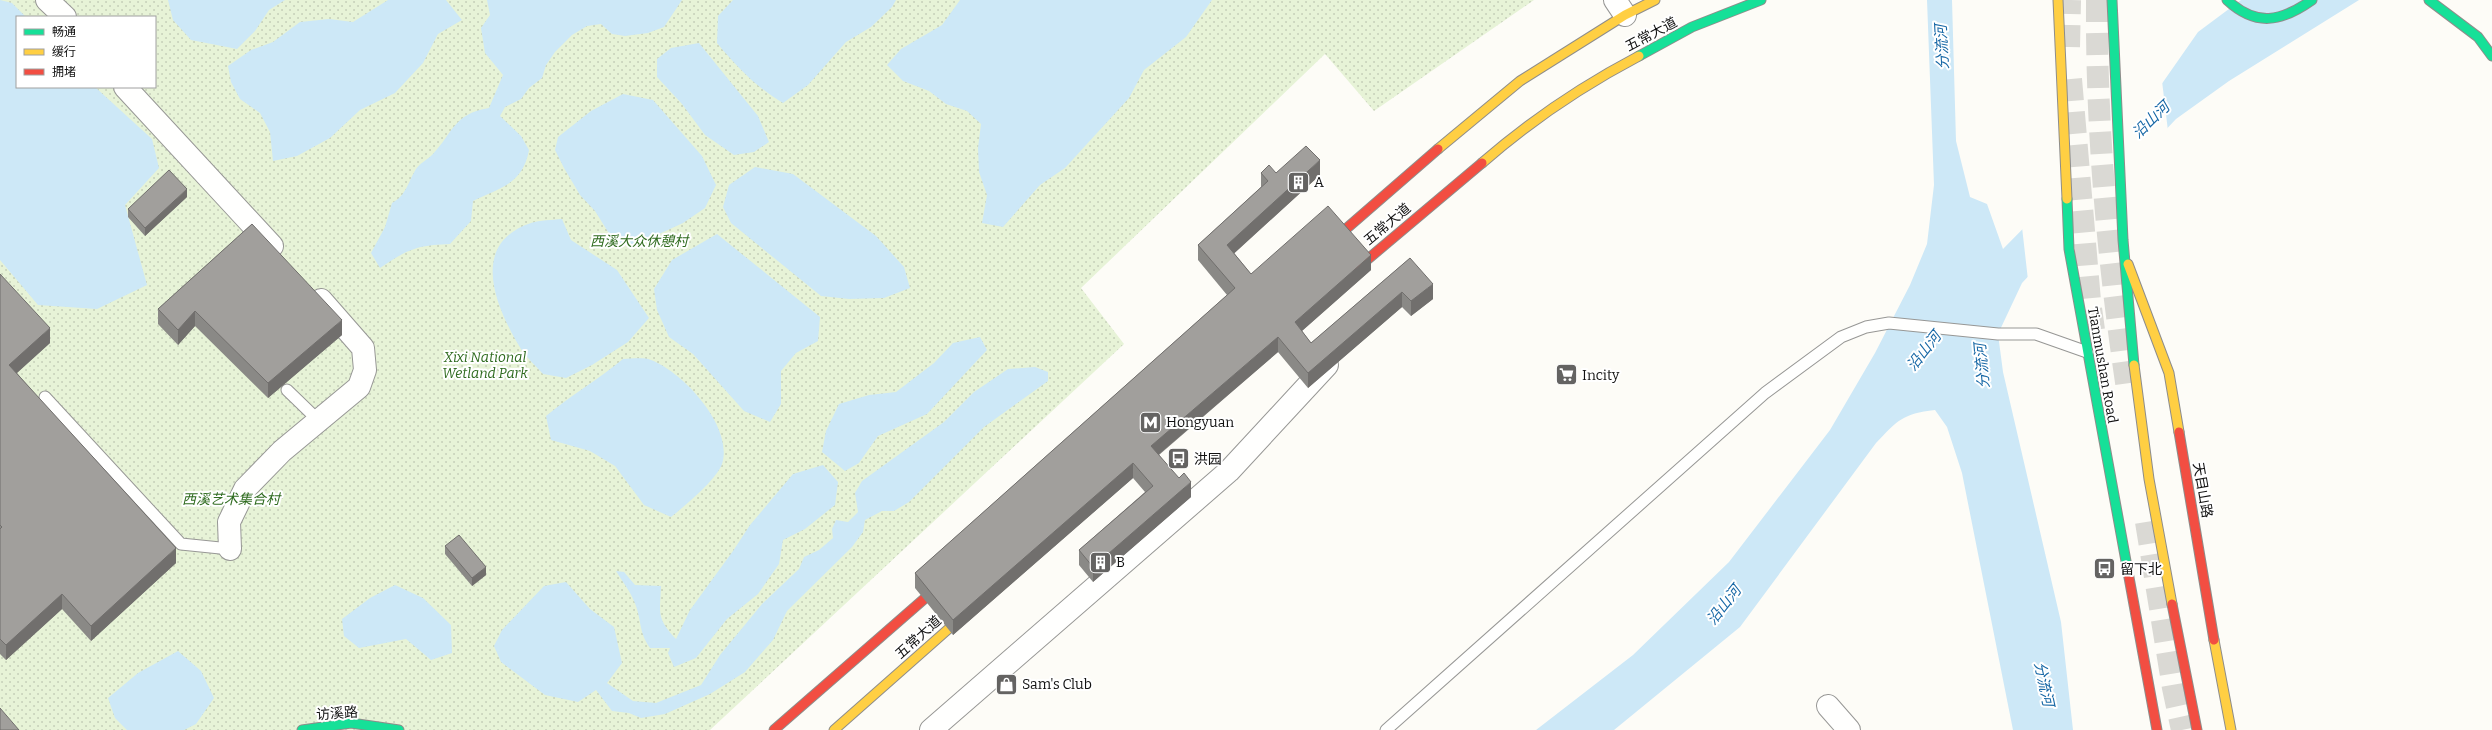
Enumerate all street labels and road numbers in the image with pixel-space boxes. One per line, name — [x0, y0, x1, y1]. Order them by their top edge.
street label: 五常大道 — [1623, 14, 1680, 55]
street label: 五常大道 — [1360, 200, 1414, 249]
street label: Tianmushan Road — [2084, 305, 2121, 425]
street label: 天目山路 — [2189, 461, 2216, 519]
street label: 五常大道 — [892, 612, 945, 662]
street label: 访溪路 — [315, 704, 359, 723]

